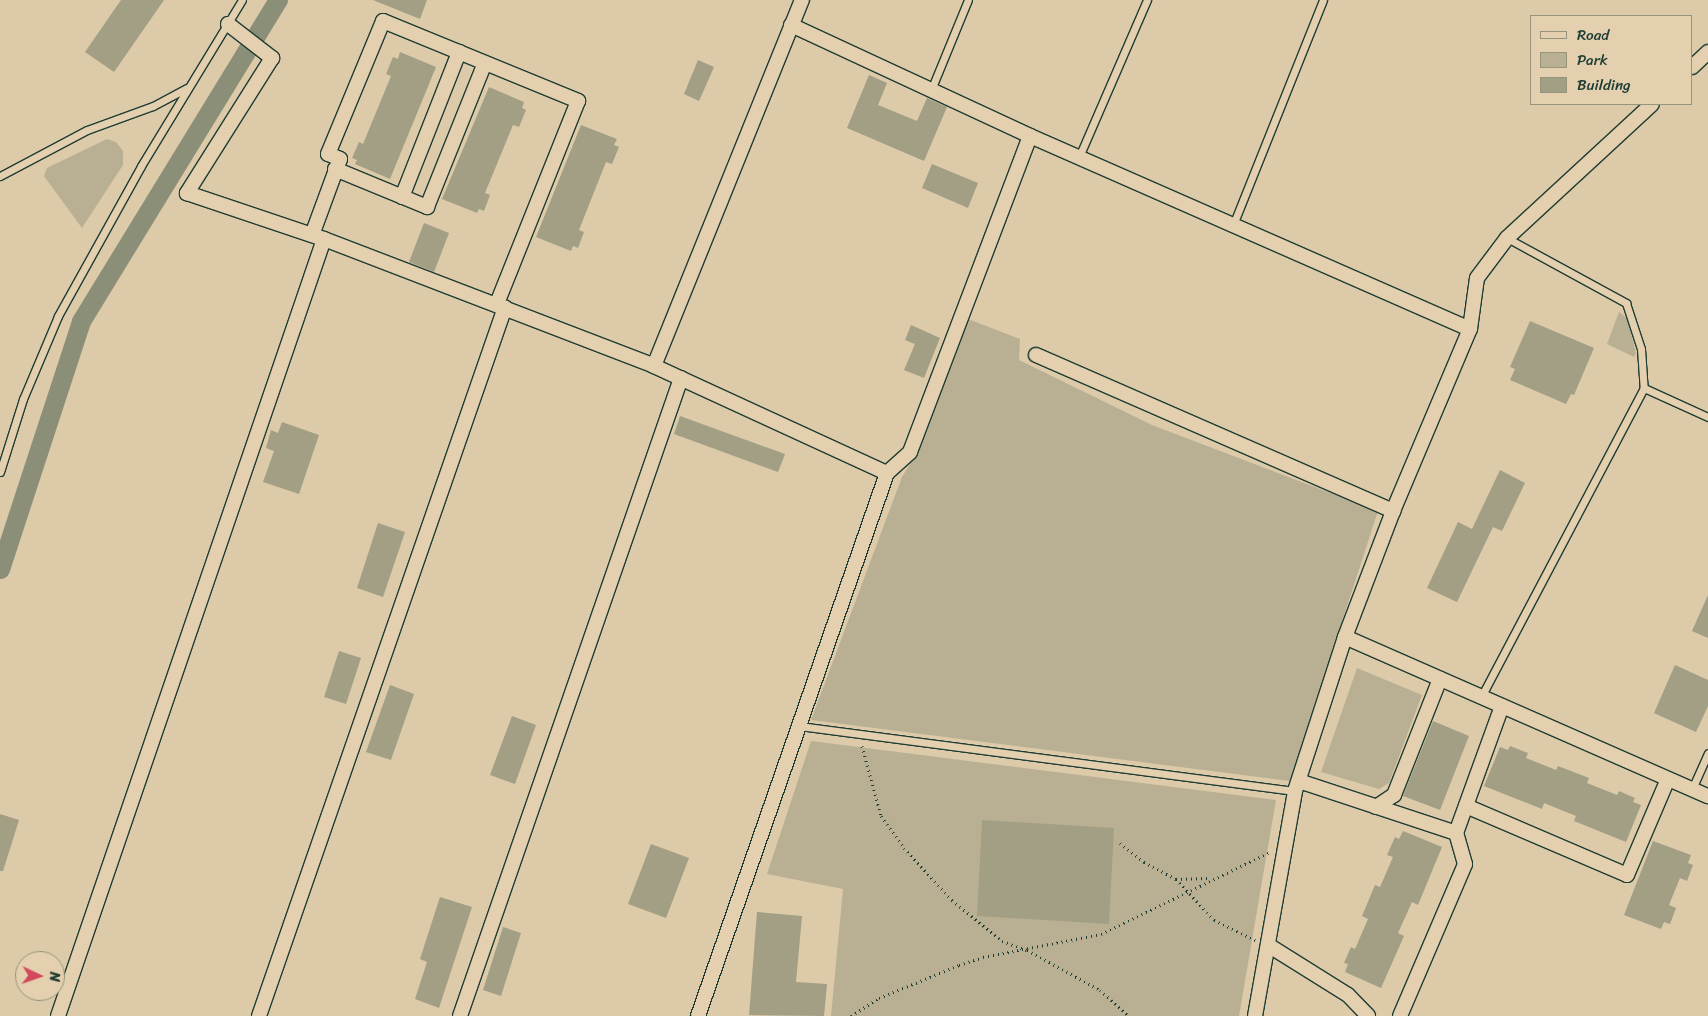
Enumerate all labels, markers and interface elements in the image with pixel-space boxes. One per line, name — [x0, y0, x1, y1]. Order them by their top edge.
legend — [1530, 15, 1693, 105]
text: Road — [1577, 22, 1609, 48]
text: Park — [1577, 47, 1608, 73]
text: Building — [1577, 72, 1631, 98]
north arrow — [15, 951, 65, 1001]
text: N — [42, 971, 67, 982]

